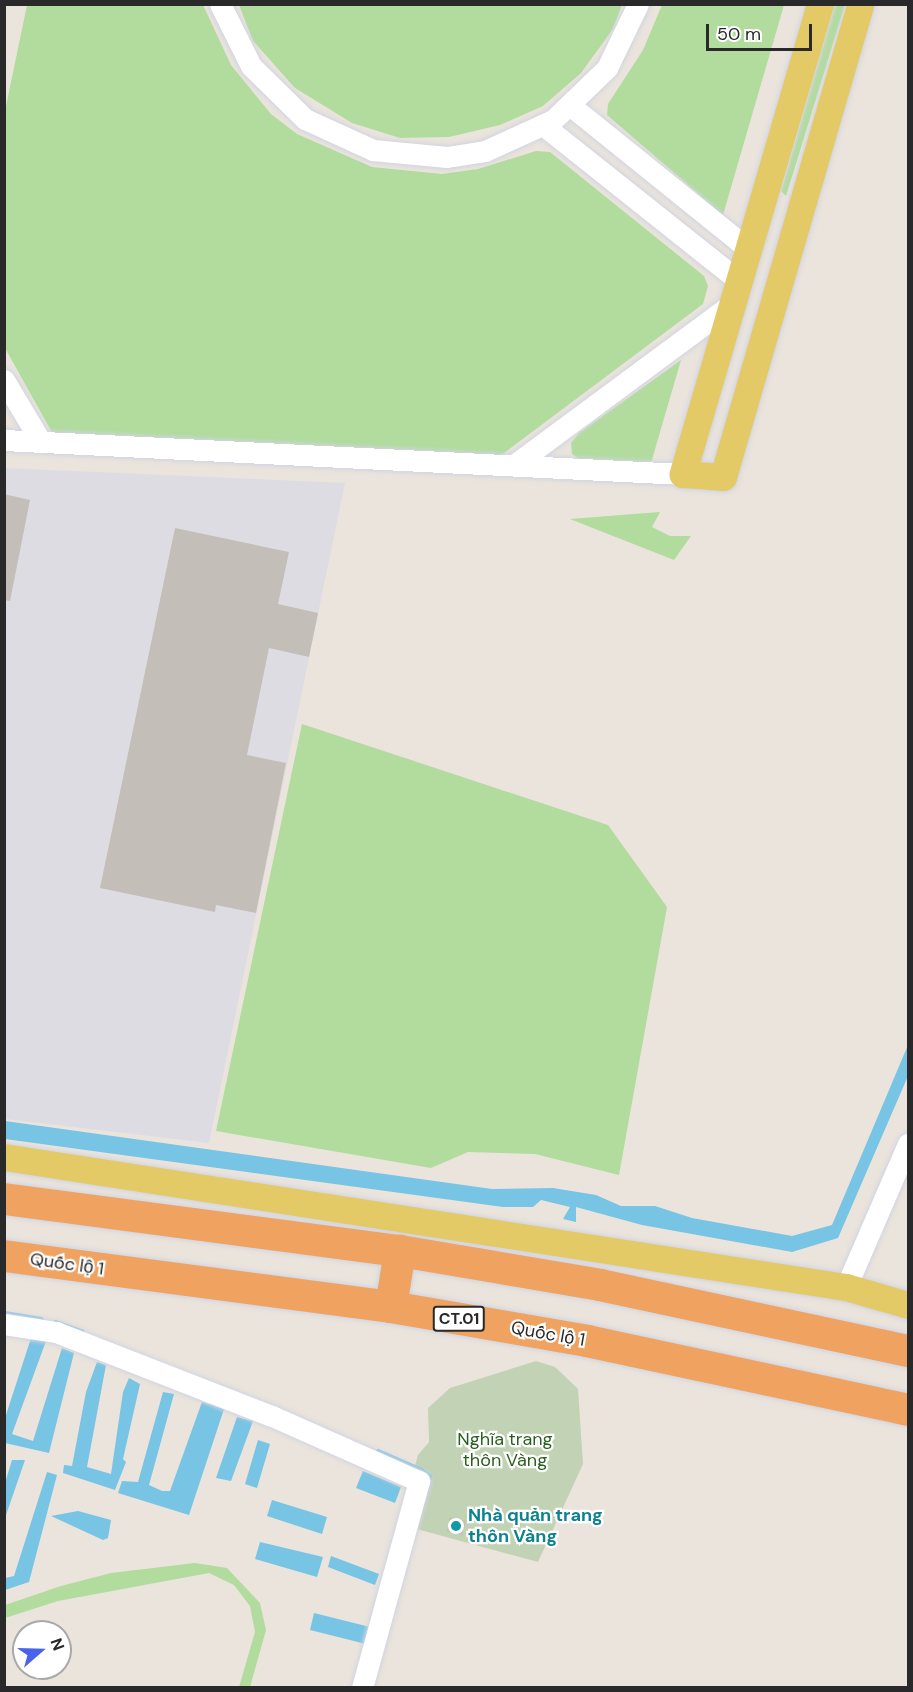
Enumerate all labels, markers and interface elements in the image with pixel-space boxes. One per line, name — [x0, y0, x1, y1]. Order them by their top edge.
scale bar — [709, 12, 816, 50]
text: 50 m — [717, 22, 761, 46]
street label: Quốc lộ 1 — [29, 1248, 105, 1280]
road number: CT.01 — [432, 1306, 486, 1332]
street label: Quốc lộ 1 — [509, 1317, 587, 1351]
park label: Nghĩa trang thôn Vàng — [457, 1429, 553, 1472]
place label: Nhà quản trang thôn Vàng — [468, 1505, 603, 1547]
marker: Nhà quản trang thôn Vàng — [449, 1519, 463, 1533]
north arrow — [12, 1620, 72, 1680]
text: N — [46, 1635, 69, 1653]

